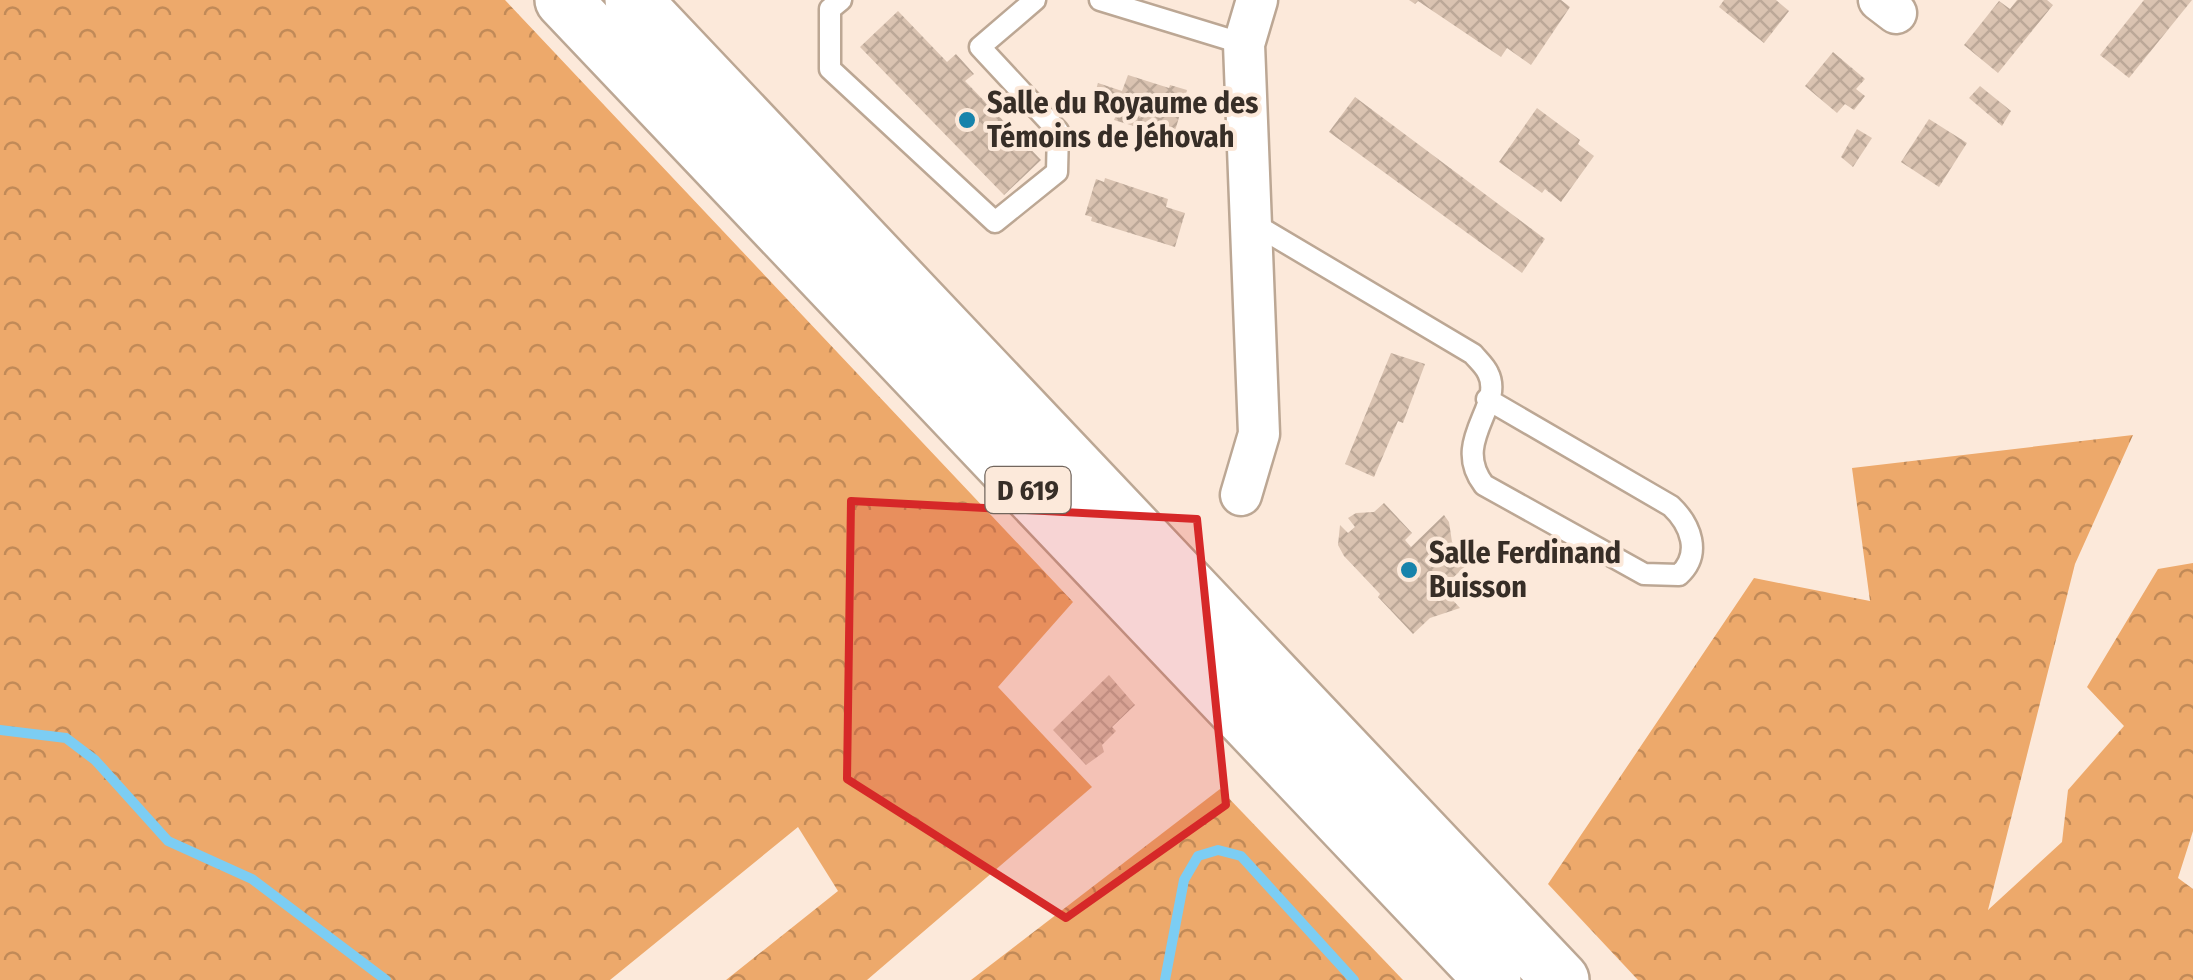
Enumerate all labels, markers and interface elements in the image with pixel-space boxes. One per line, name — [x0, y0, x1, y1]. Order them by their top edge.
place label: Salle du Royaume des Témoins de Jéhovah — [987, 85, 1258, 155]
marker: Salle du Royaume des Témoins de Jéhovah — [956, 109, 978, 131]
road number: D 619 — [986, 467, 1070, 513]
place label: Salle Ferdinand Buisson — [1429, 535, 1621, 605]
marker: Salle Ferdinand Buisson — [1398, 559, 1420, 581]

